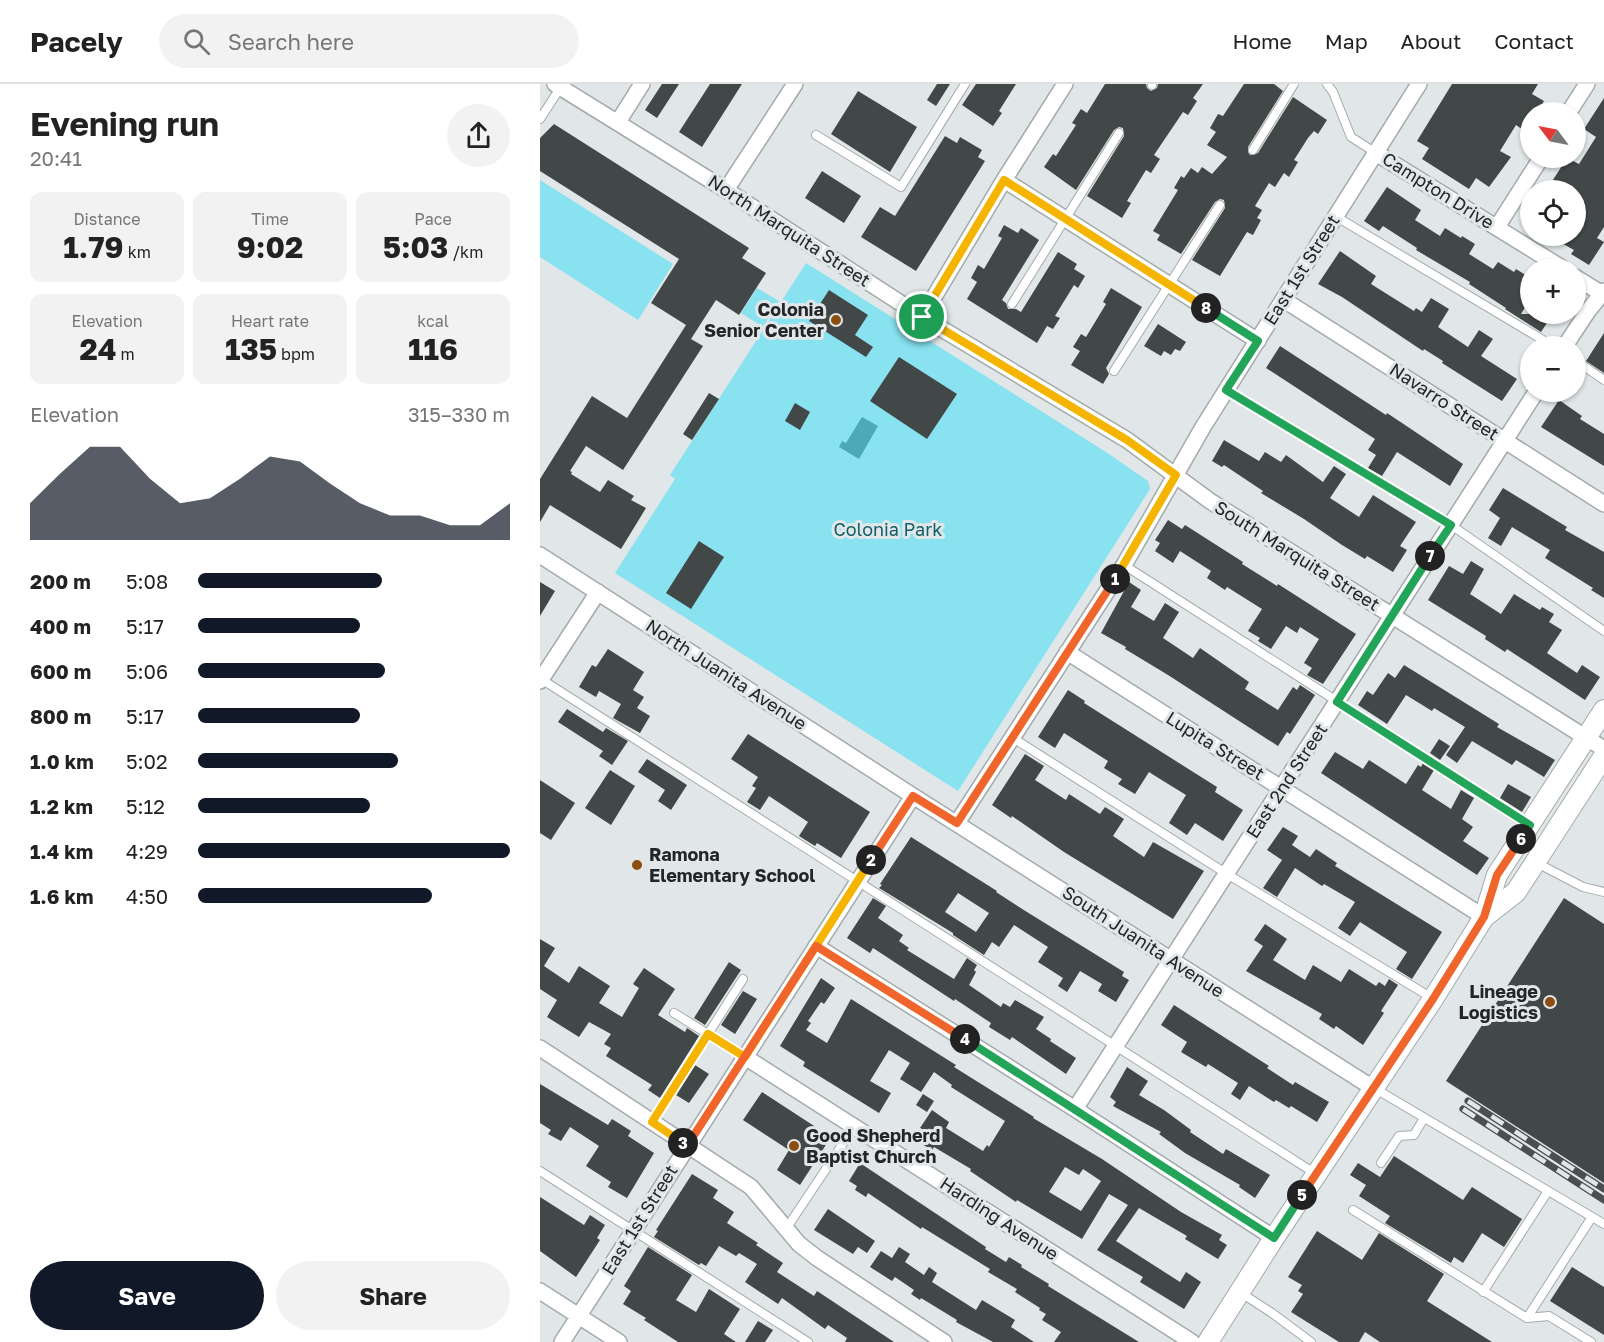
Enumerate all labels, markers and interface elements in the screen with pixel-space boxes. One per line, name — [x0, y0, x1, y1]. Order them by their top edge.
search box — [159, 14, 579, 68]
text: Pacely — [30, 25, 123, 58]
icon: search — [180, 25, 213, 58]
text: Search here — [228, 28, 354, 55]
text: Home — [1232, 28, 1292, 54]
text: Map — [1325, 28, 1368, 54]
text: About — [1401, 28, 1461, 54]
text: Contact — [1494, 28, 1574, 54]
north arrow — [1520, 102, 1586, 168]
map controls — [1520, 102, 1586, 402]
text: Evening run — [30, 104, 219, 143]
button: share — [447, 104, 510, 167]
text: 20:41 — [30, 146, 82, 170]
street label: Campton Drive — [1379, 147, 1498, 233]
street label: North Marquita Street — [704, 169, 875, 291]
button: locate — [1520, 180, 1586, 246]
text: Distance — [73, 209, 141, 229]
text: Time — [251, 209, 289, 229]
text: Pace — [414, 209, 452, 229]
street label: East 1st Street — [1259, 210, 1344, 329]
text: 1.79 — [63, 229, 124, 265]
text: 9:02 — [237, 229, 303, 265]
text: 5:03 — [383, 229, 448, 265]
text: km — [124, 242, 151, 262]
text: /km — [448, 242, 483, 262]
button: + — [1520, 258, 1586, 324]
pin — [896, 291, 947, 342]
pin: 8 — [1191, 293, 1221, 323]
place label: Colonia Senior Center — [704, 298, 824, 341]
text: 8 — [1201, 298, 1211, 318]
icon: arrive — [905, 300, 938, 333]
text: Elevation — [71, 311, 143, 331]
text: Heart rate — [231, 311, 309, 331]
text: kcal — [417, 311, 449, 331]
marker: Colonia Senior Center — [829, 313, 843, 327]
text: 24 — [79, 331, 116, 367]
text: 135 — [225, 331, 277, 367]
text: 116 — [408, 331, 458, 367]
button: − — [1520, 336, 1586, 402]
text: m — [116, 344, 135, 364]
text: bpm — [277, 344, 315, 364]
street label: Navarro Street — [1386, 358, 1503, 445]
text: Elevation — [30, 402, 119, 426]
text: 315–330 m — [408, 402, 510, 426]
street label: South Marquita Street — [1211, 495, 1384, 615]
park label: Colonia Park — [834, 518, 942, 540]
pin: 7 — [1415, 541, 1445, 571]
text: 7 — [1426, 546, 1434, 566]
pin: 1 — [1100, 564, 1130, 594]
text: 200 m — [30, 569, 91, 593]
text: 5:08 — [126, 569, 168, 593]
text: 1 — [1111, 569, 1119, 589]
text: 400 m — [30, 614, 91, 638]
text: 5:17 — [126, 614, 164, 638]
street label: North Juanita Avenue — [642, 614, 811, 734]
text: 600 m — [30, 659, 91, 683]
text: 5:06 — [126, 659, 168, 683]
text: 800 m — [30, 704, 91, 728]
text: 5:17 — [126, 704, 164, 728]
street label: Lupita Street — [1162, 706, 1269, 784]
street label: East 2nd Street — [1241, 719, 1331, 842]
text: 1.0 km — [30, 749, 94, 773]
text: 5:02 — [126, 749, 168, 773]
text: 1.2 km — [30, 794, 93, 818]
text: 5:12 — [126, 794, 165, 818]
pin: 6 — [1506, 824, 1536, 854]
text: 6 — [1516, 829, 1526, 849]
text: 1.4 km — [30, 839, 93, 863]
text: 4:29 — [126, 839, 168, 863]
place label: Ramona Elementary School — [649, 843, 815, 886]
pin: 2 — [856, 845, 886, 875]
text: 2 — [866, 850, 876, 870]
marker: Ramona Elementary School — [630, 858, 644, 872]
street label: South Juanita Avenue — [1059, 881, 1229, 1002]
text: 1.6 km — [30, 884, 94, 908]
text: 4:50 — [126, 884, 168, 908]
place label: Lineage Logistics — [1458, 980, 1538, 1023]
marker: Lineage Logistics — [1543, 995, 1557, 1009]
pin: 4 — [950, 1024, 980, 1054]
text: 4 — [960, 1029, 970, 1049]
place label: Good Shepherd Baptist Church — [806, 1124, 940, 1167]
pin: 3 — [668, 1128, 698, 1158]
text: 3 — [678, 1133, 688, 1153]
marker: Good Shepherd Baptist Church — [787, 1139, 801, 1153]
street label: East 1st Street — [597, 1160, 682, 1279]
street label: Harding Avenue — [936, 1172, 1063, 1265]
pin: 5 — [1287, 1180, 1317, 1210]
text: 5 — [1297, 1185, 1307, 1205]
button: Save — [30, 1261, 264, 1330]
button: Share — [276, 1261, 510, 1330]

